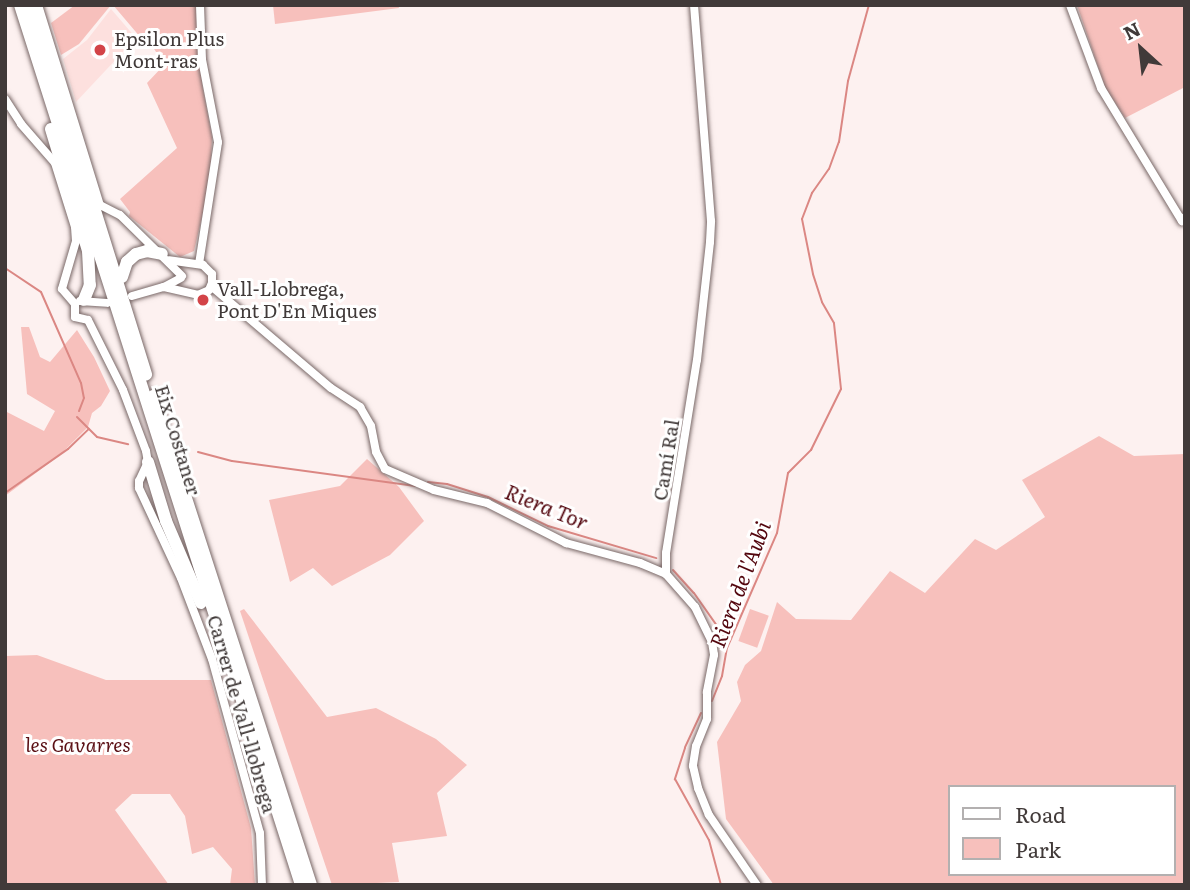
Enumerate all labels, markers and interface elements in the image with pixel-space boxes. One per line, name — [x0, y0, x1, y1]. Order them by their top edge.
north arrow — [1106, 14, 1176, 84]
text: N — [1118, 14, 1145, 46]
place label: Epsilon Plus Mont-ras — [114, 28, 224, 72]
marker: Epsilon Plus Mont-ras — [92, 42, 108, 58]
place label: Vall-Llobrega, Pont D'En Miques — [217, 278, 377, 322]
marker: Vall-Llobrega, Pont D'En Miques — [195, 292, 211, 308]
street label: Eix Costaner — [150, 382, 206, 498]
street label: Camí Ral — [648, 418, 684, 502]
water label: Riera Tor — [502, 478, 592, 534]
water label: Riera de l'Aubi — [703, 517, 775, 651]
street label: Carrer de Vall-llobrega — [203, 612, 281, 816]
park label: les Gavarres — [25, 734, 131, 756]
legend — [948, 785, 1176, 876]
text: Road — [1015, 798, 1066, 829]
text: Park — [1015, 833, 1061, 864]

